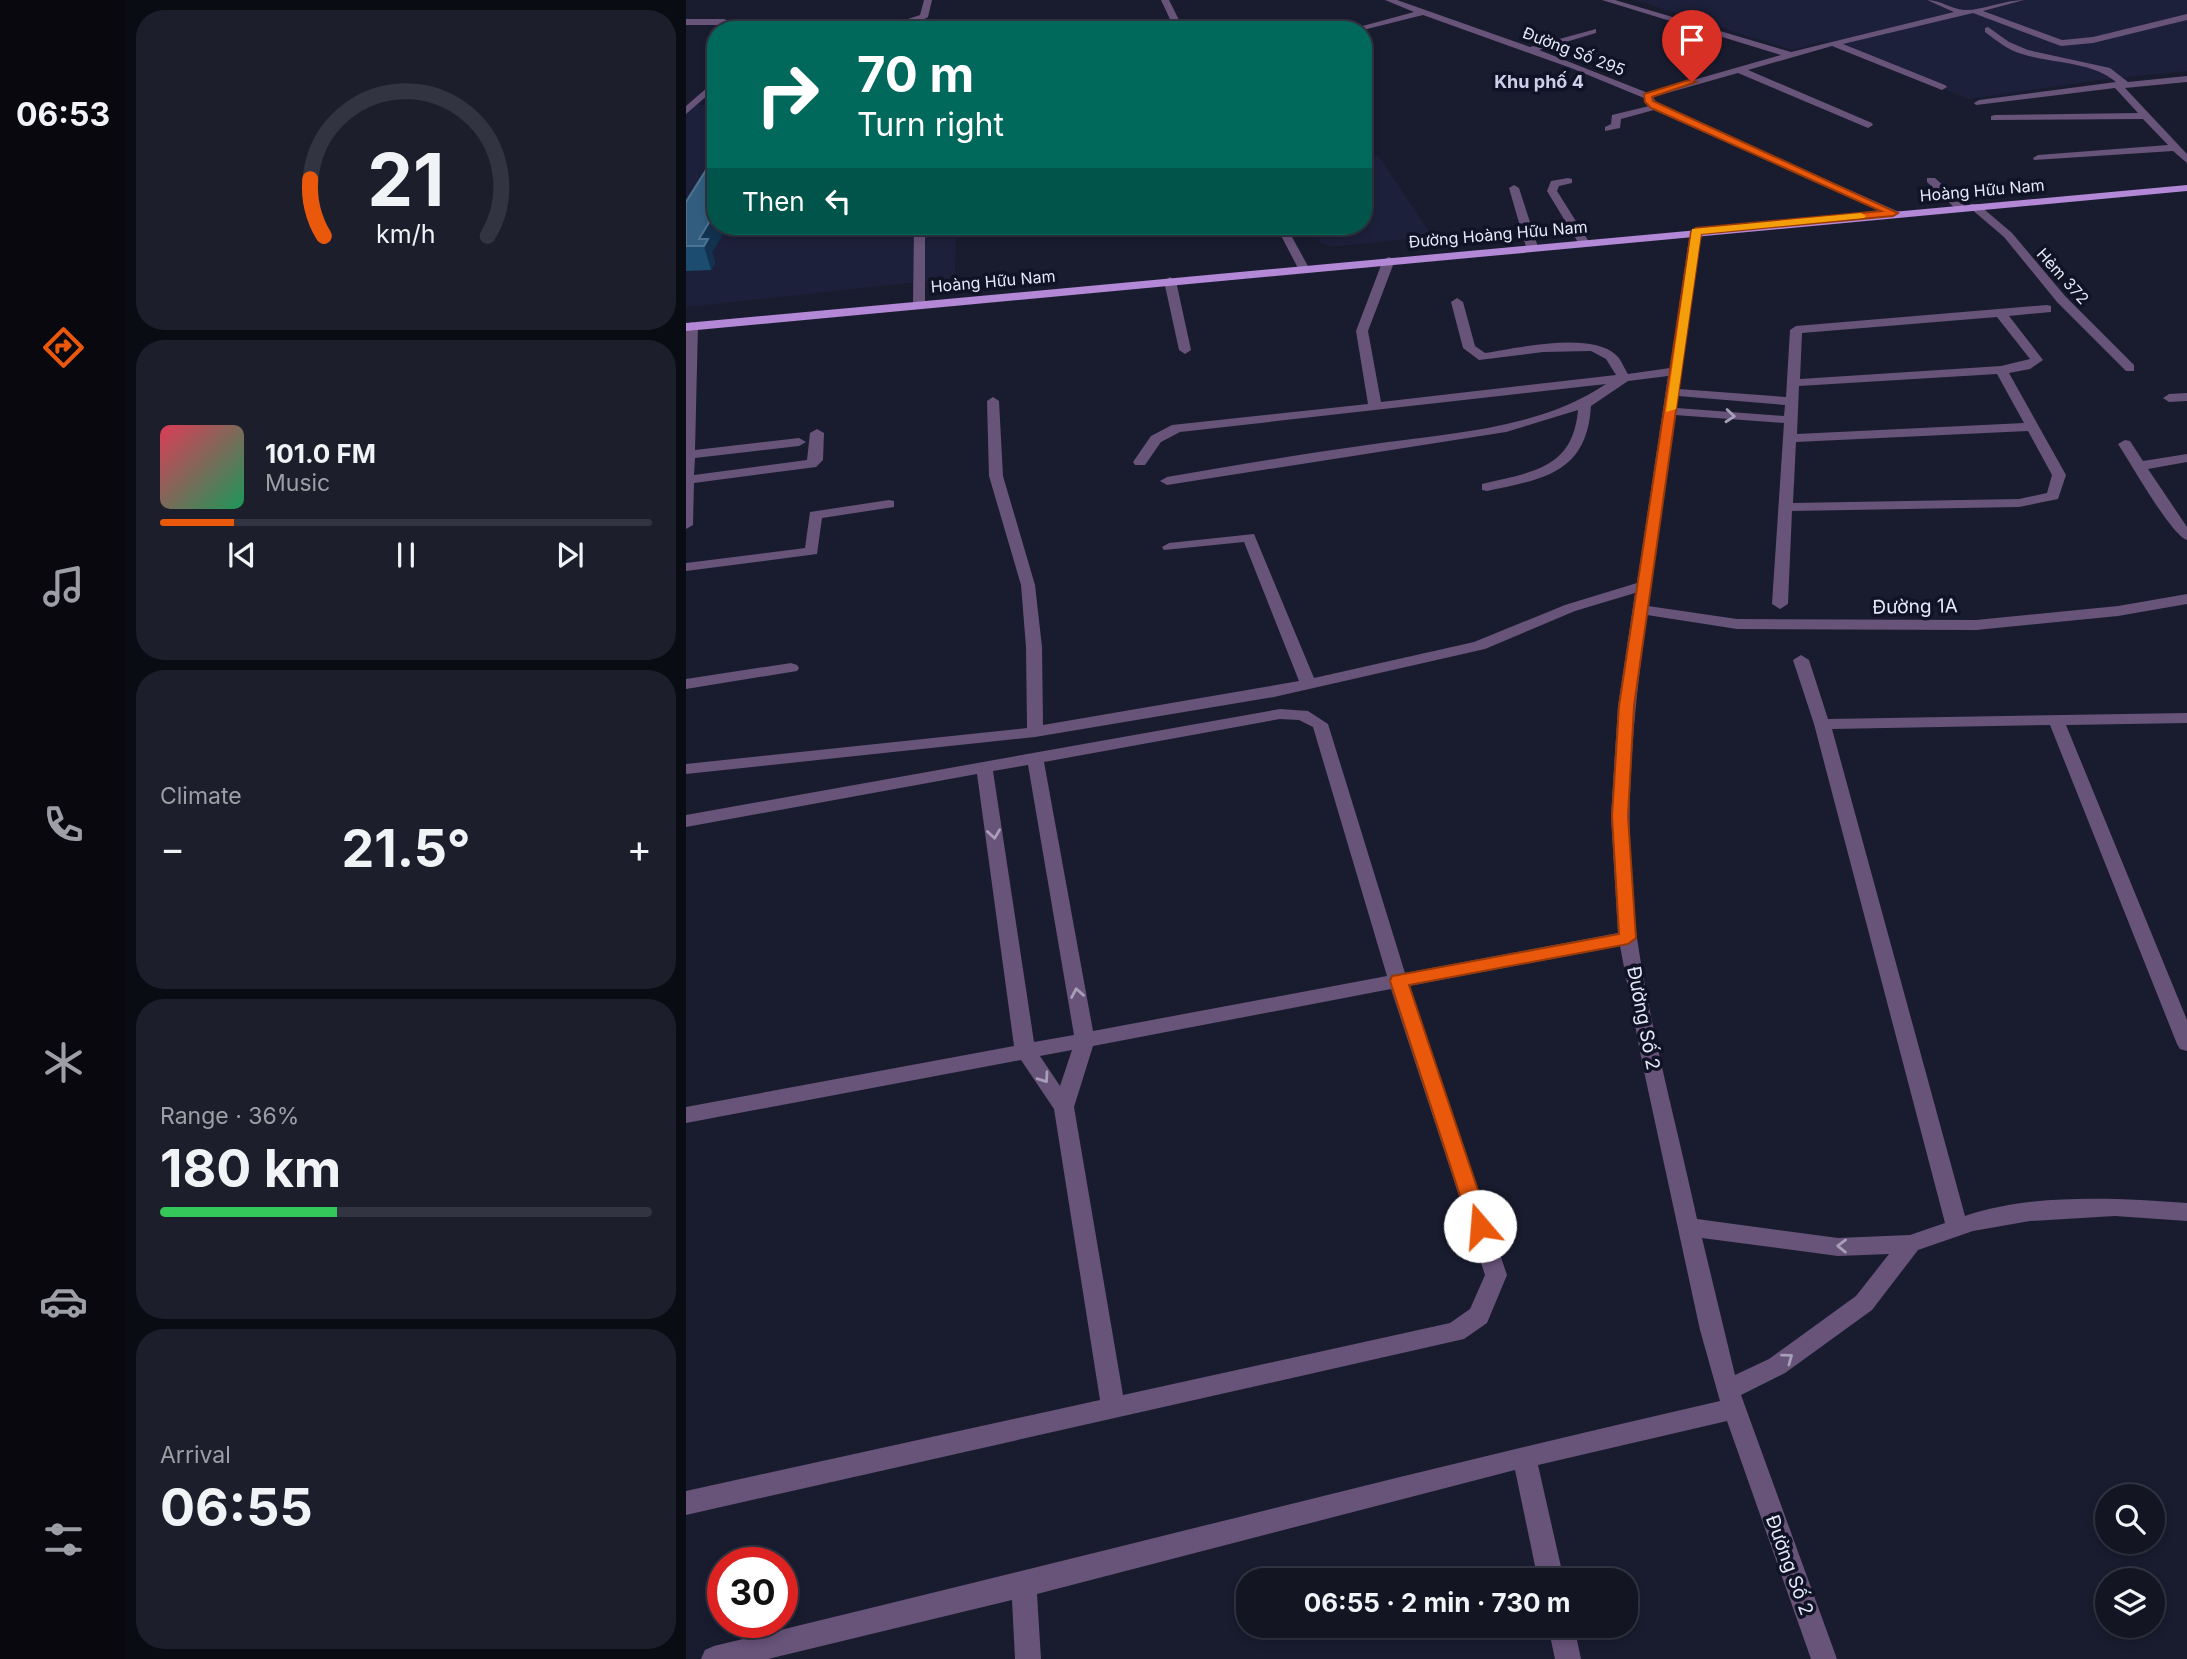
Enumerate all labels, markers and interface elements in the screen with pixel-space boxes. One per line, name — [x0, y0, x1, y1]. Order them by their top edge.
pin — [1662, 10, 1722, 82]
icon: arrive — [1673, 21, 1711, 59]
street label: Đường Số 295 — [1520, 22, 1628, 80]
text: 70 m — [857, 45, 974, 104]
icon: right — [742, 49, 833, 140]
district label: Khu phố 4 — [1494, 71, 1584, 92]
text: 06:53 — [16, 95, 110, 134]
text: Turn right — [857, 105, 1004, 144]
text: 21 — [367, 135, 445, 224]
street label: Hoàng Hữu Nam — [1919, 175, 2045, 205]
icon: left — [819, 182, 857, 220]
text: Then — [742, 186, 805, 217]
street label: Đường Hoàng Hữu Nam — [1408, 216, 1588, 252]
text: km/h — [376, 219, 436, 249]
street label: Hẻm 372 — [2033, 244, 2093, 308]
street label: Hoàng Hữu Nam — [930, 266, 1056, 296]
icon: directions — [39, 323, 88, 372]
one-way arrow — [1725, 408, 1736, 423]
text: 101.0 FM — [265, 438, 376, 469]
text: Music — [265, 469, 330, 497]
icon: previous — [223, 536, 261, 574]
icon: pause — [387, 536, 425, 574]
icon: next — [551, 536, 589, 574]
icon: music — [39, 562, 88, 611]
street label: Đường 1A — [1872, 594, 1958, 619]
text: Climate — [160, 782, 242, 810]
icon: phone — [39, 800, 88, 849]
text: 21.5° — [341, 817, 471, 880]
text: − — [160, 825, 185, 871]
text: + — [627, 825, 652, 871]
one-way arrow — [986, 828, 1001, 840]
street label: Đường Số 2 — [1622, 964, 1665, 1072]
one-way arrow — [1070, 987, 1085, 999]
icon: climate — [39, 1038, 88, 1087]
one-way arrow — [1036, 1070, 1048, 1083]
text: Range · 36% — [160, 1102, 299, 1130]
text: 180 km — [160, 1137, 341, 1200]
position arrow — [1443, 1189, 1517, 1263]
one-way arrow — [1836, 1238, 1847, 1254]
icon: car — [39, 1277, 88, 1326]
one-way arrow — [1780, 1353, 1793, 1366]
text: Arrival — [160, 1441, 231, 1469]
text: 06:55 — [160, 1476, 313, 1539]
map controls — [2095, 1484, 2165, 1638]
button: search — [2095, 1484, 2165, 1554]
street label: Đường Số 2 — [1761, 1512, 1818, 1618]
icon: filters — [39, 1515, 88, 1564]
speed limit sign: 30 — [707, 1547, 798, 1638]
button: layers — [2095, 1568, 2165, 1638]
text: 06:55 · 2 min · 730 m — [1304, 1587, 1570, 1618]

